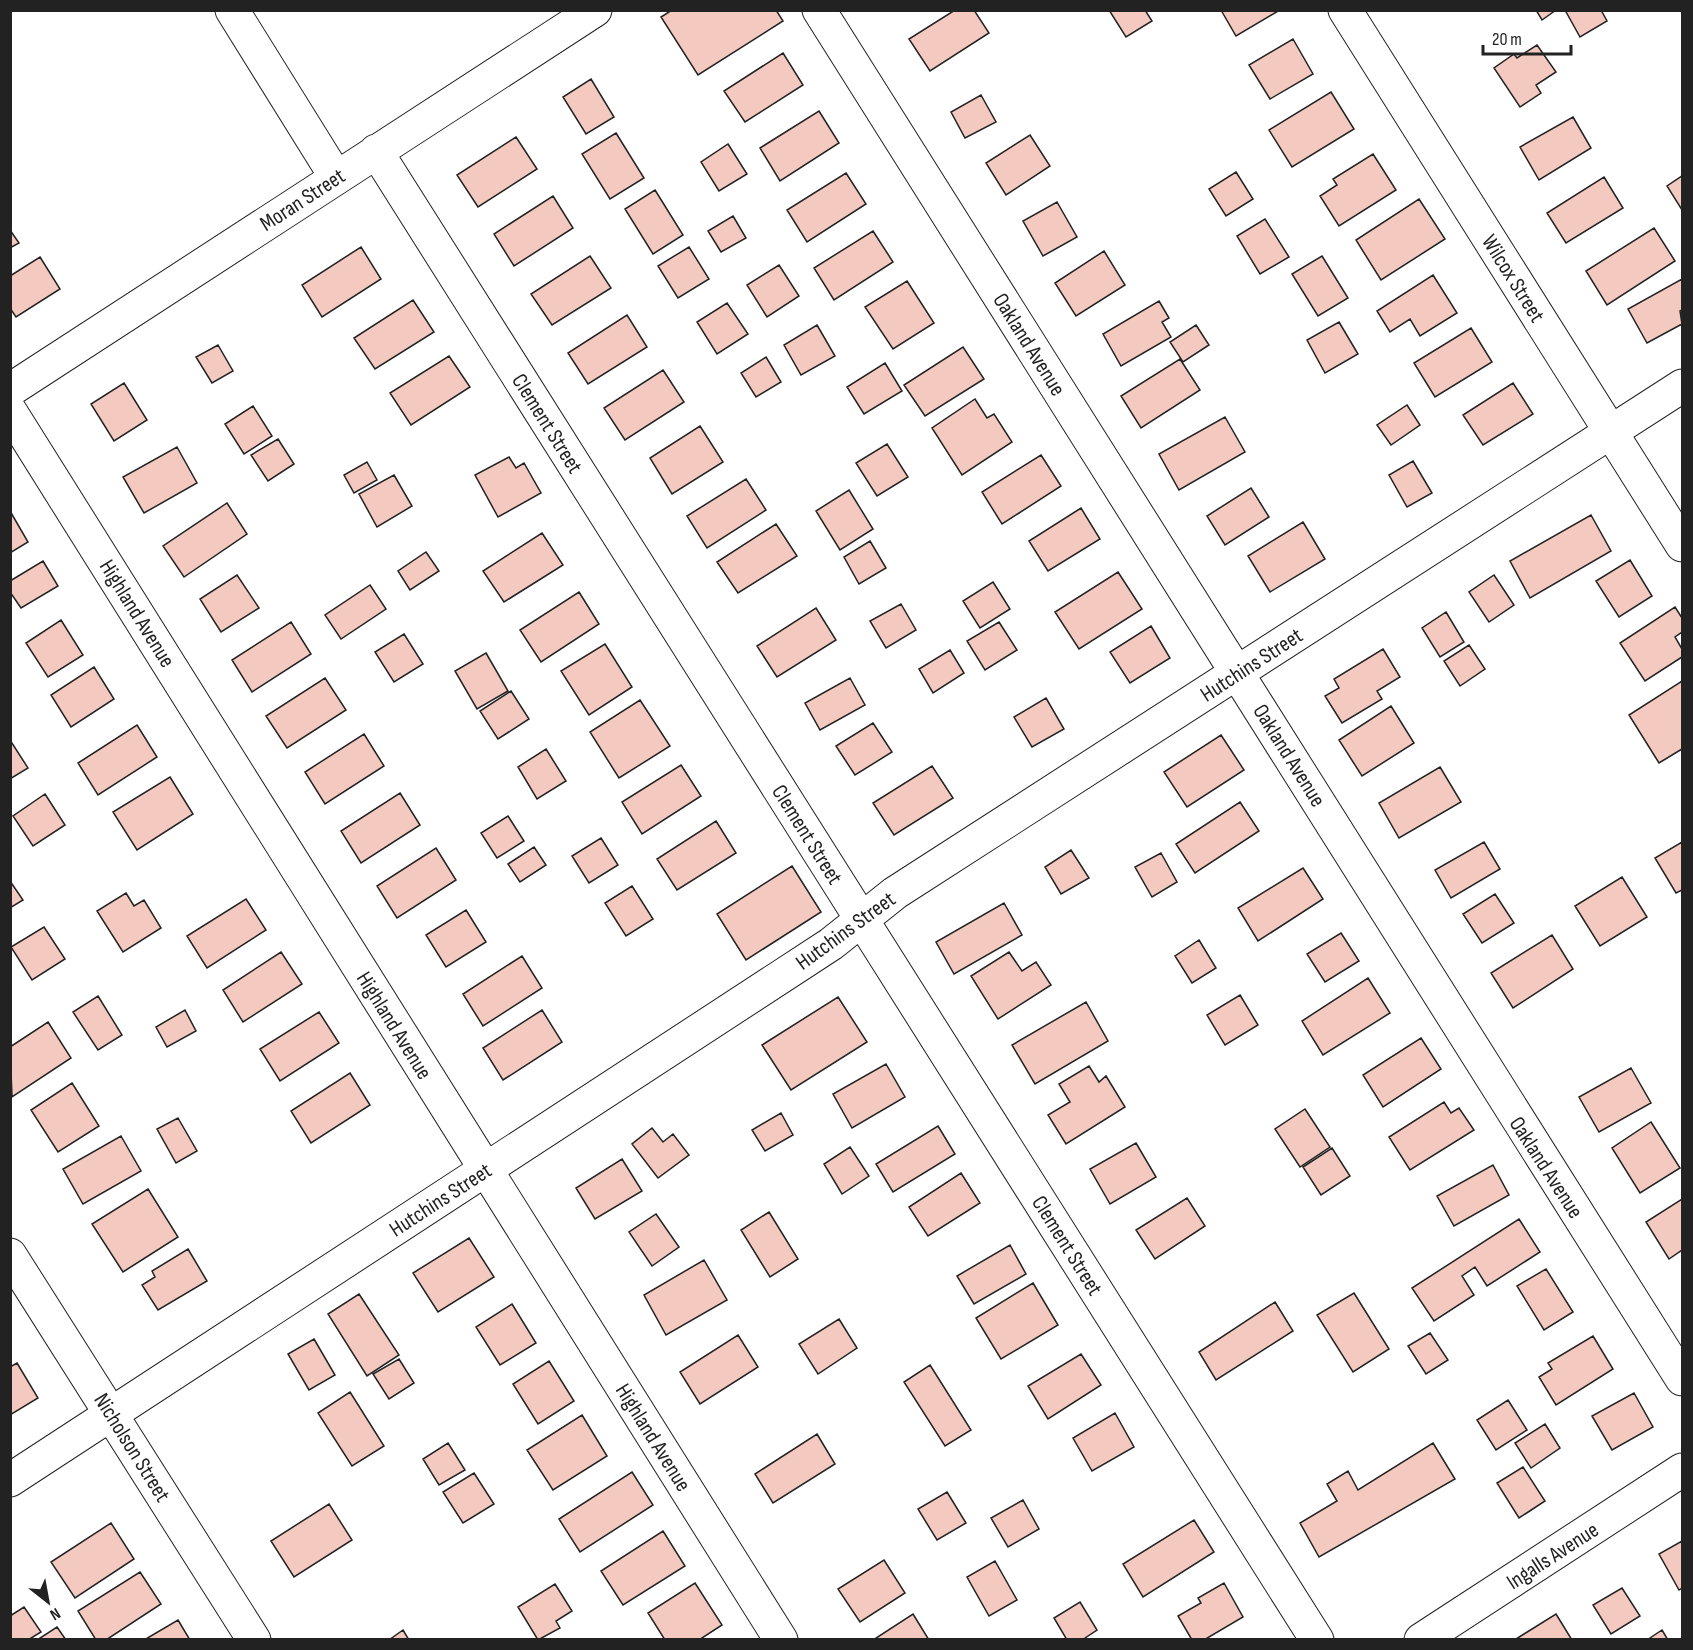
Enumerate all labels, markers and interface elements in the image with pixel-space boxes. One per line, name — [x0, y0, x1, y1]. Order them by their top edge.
scale bar — [1483, 18, 1572, 56]
text: 20 m — [1492, 29, 1522, 50]
street label: Moran Street — [255, 163, 351, 238]
street label: Wilcox Street — [1475, 230, 1550, 328]
street label: Oakland Avenue — [987, 288, 1071, 401]
street label: Clement Street — [505, 369, 588, 479]
street label: Highland Avenue — [93, 555, 180, 673]
street label: Hutchins Street — [1196, 622, 1308, 708]
street label: Oakland Avenue — [1247, 699, 1331, 812]
street label: Clement Street — [765, 780, 848, 890]
street label: Hutchins Street — [791, 886, 901, 976]
street label: Highland Avenue — [350, 967, 437, 1085]
street label: Oakland Avenue — [1503, 1112, 1589, 1224]
street label: Hutchins Street — [385, 1157, 497, 1243]
street label: Clement Street — [1025, 1191, 1108, 1301]
street label: Highland Avenue — [609, 1379, 696, 1497]
street label: Nicholson Street — [88, 1388, 176, 1507]
street label: Ingalls Avenue — [1502, 1517, 1604, 1596]
north arrow — [18, 1572, 78, 1632]
text: N — [46, 1603, 64, 1624]

